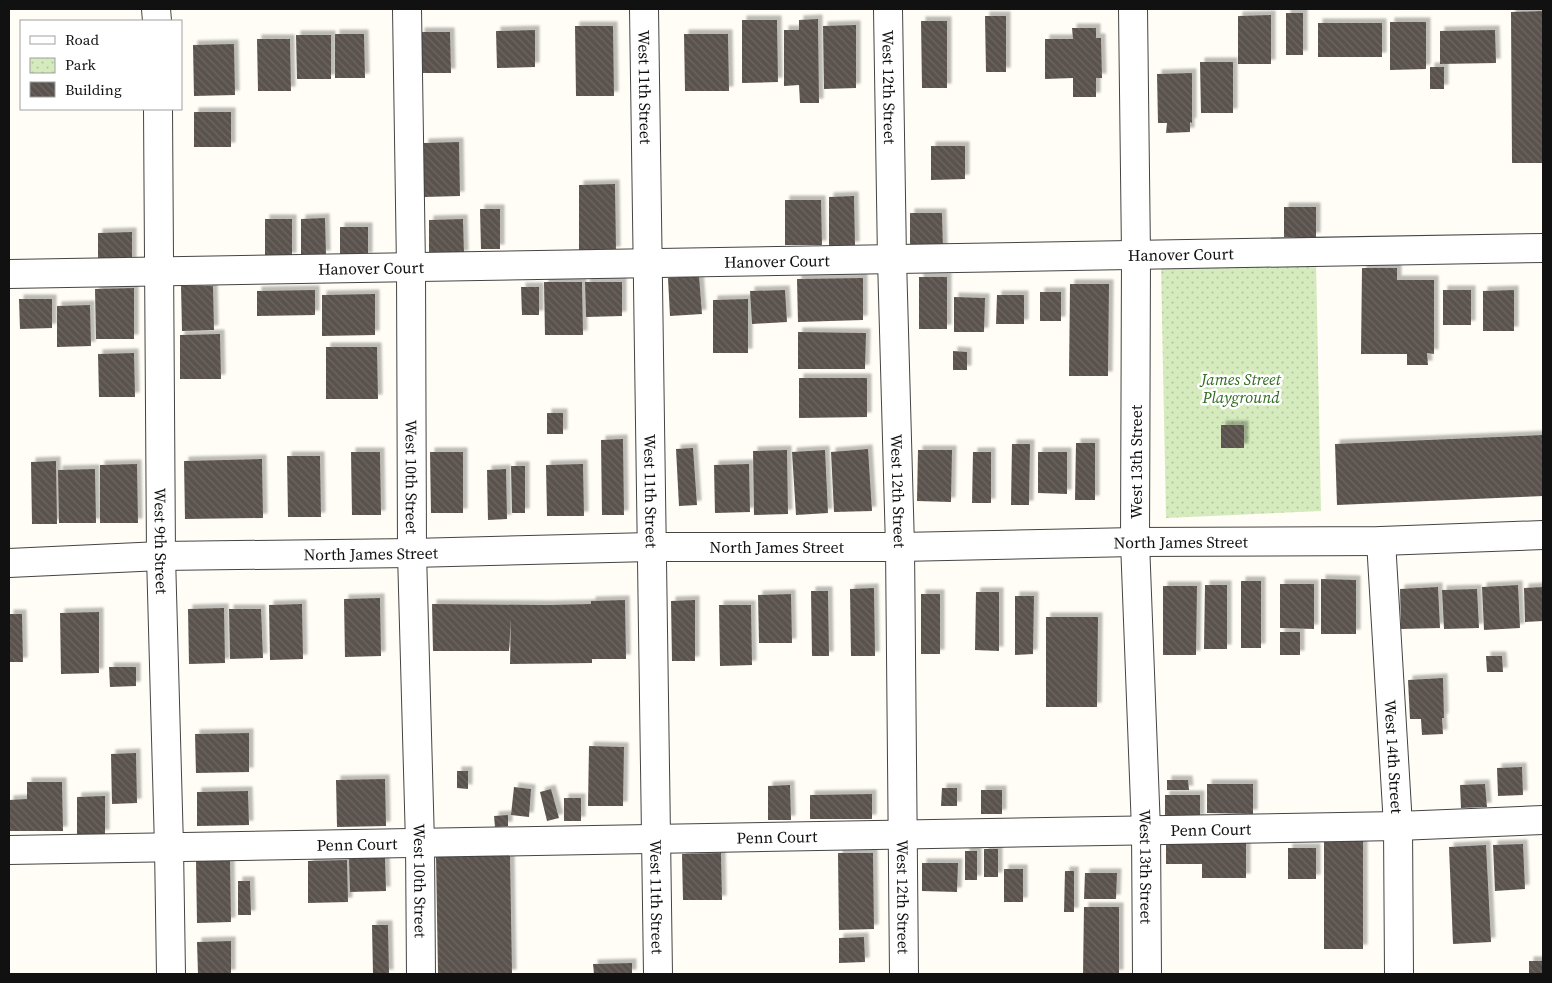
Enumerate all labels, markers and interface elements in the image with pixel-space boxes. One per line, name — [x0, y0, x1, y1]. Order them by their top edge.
legend — [20, 20, 182, 110]
text: Road — [65, 29, 99, 50]
street label: West 11th Street — [633, 30, 657, 145]
street label: West 12th Street — [877, 30, 901, 145]
text: Park — [65, 54, 97, 75]
text: Building — [65, 79, 122, 100]
street label: Hanover Court — [1128, 242, 1235, 266]
street label: Hanover Court — [724, 249, 831, 273]
street label: Hanover Court — [318, 256, 425, 280]
park label: James Street Playground — [1199, 368, 1282, 408]
street label: West 13th Street — [1125, 404, 1147, 519]
street label: West 10th Street — [401, 420, 423, 535]
street label: West 12th Street — [886, 433, 911, 549]
street label: West 11th Street — [639, 434, 663, 549]
street label: West 9th Street — [150, 488, 173, 595]
street label: North James Street — [1113, 531, 1249, 553]
street label: North James Street — [710, 536, 845, 558]
street label: North James Street — [304, 541, 439, 565]
street label: West 14th Street — [1379, 699, 1408, 815]
street label: West 13th Street — [1134, 809, 1158, 925]
street label: Penn Court — [1170, 818, 1252, 841]
street label: West 10th Street — [408, 823, 432, 939]
street label: Penn Court — [736, 825, 818, 848]
street label: Penn Court — [316, 832, 398, 856]
street label: West 11th Street — [645, 840, 669, 955]
street label: West 12th Street — [892, 840, 915, 955]

